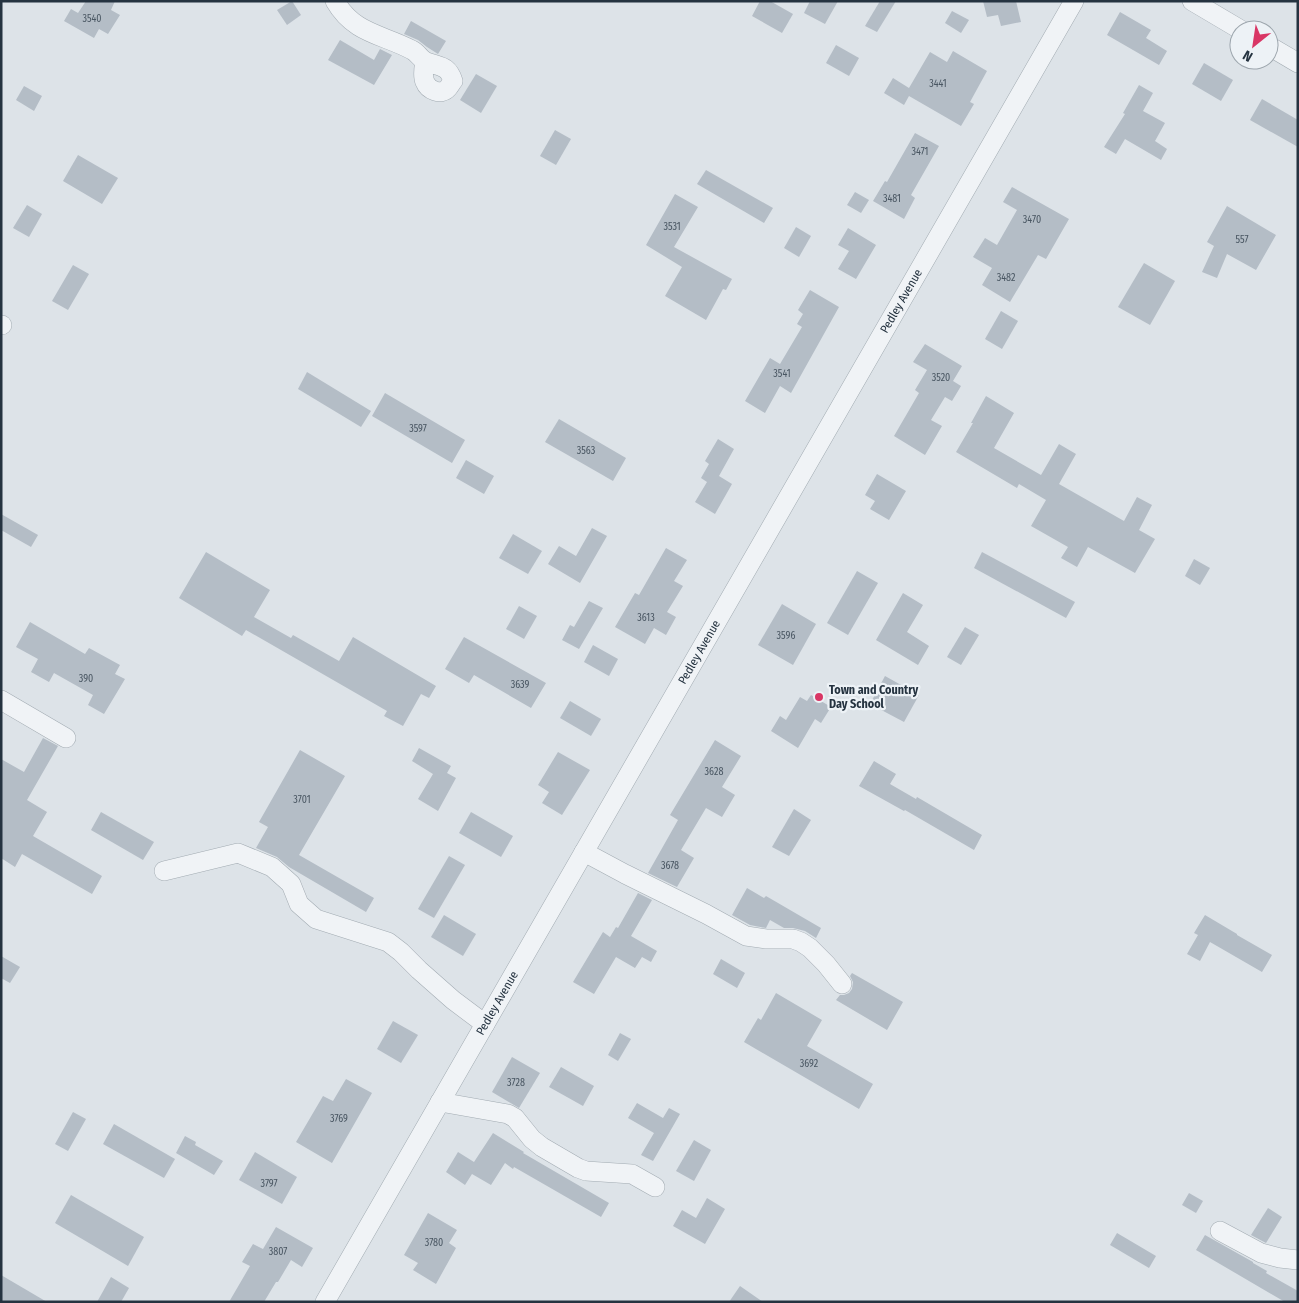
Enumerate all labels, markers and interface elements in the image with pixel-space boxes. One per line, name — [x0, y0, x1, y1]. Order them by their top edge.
house number: 3540 — [82, 13, 102, 25]
north arrow — [1229, 20, 1279, 70]
text: N — [1240, 46, 1256, 65]
house number: 3441 — [929, 78, 947, 90]
house number: 3471 — [912, 146, 928, 158]
house number: 3481 — [883, 193, 901, 205]
house number: 3470 — [1023, 214, 1041, 226]
house number: 3531 — [663, 221, 681, 233]
house number: 557 — [1236, 234, 1248, 246]
street label: Pedley Avenue — [877, 266, 925, 336]
house number: 3482 — [997, 272, 1016, 284]
house number: 3541 — [773, 368, 791, 380]
house number: 3520 — [932, 372, 950, 384]
house number: 3597 — [409, 423, 427, 435]
house number: 3563 — [577, 445, 596, 457]
house number: 3613 — [637, 612, 655, 624]
street label: Pedley Avenue — [675, 617, 723, 687]
house number: 3596 — [777, 630, 795, 642]
house number: 390 — [79, 673, 93, 685]
house number: 3639 — [511, 679, 529, 691]
place label: Town and Country Day School — [829, 683, 919, 711]
marker: Town and Country Day School — [813, 691, 825, 703]
house number: 3628 — [705, 766, 723, 778]
house number: 3701 — [293, 794, 311, 806]
house number: 3678 — [661, 860, 679, 872]
street label: Pedley Avenue — [473, 968, 521, 1038]
house number: 3692 — [800, 1058, 819, 1070]
house number: 3728 — [507, 1077, 525, 1089]
house number: 3769 — [330, 1113, 348, 1125]
house number: 3797 — [260, 1178, 278, 1190]
house number: 3780 — [425, 1237, 443, 1249]
house number: 3807 — [269, 1246, 287, 1258]

